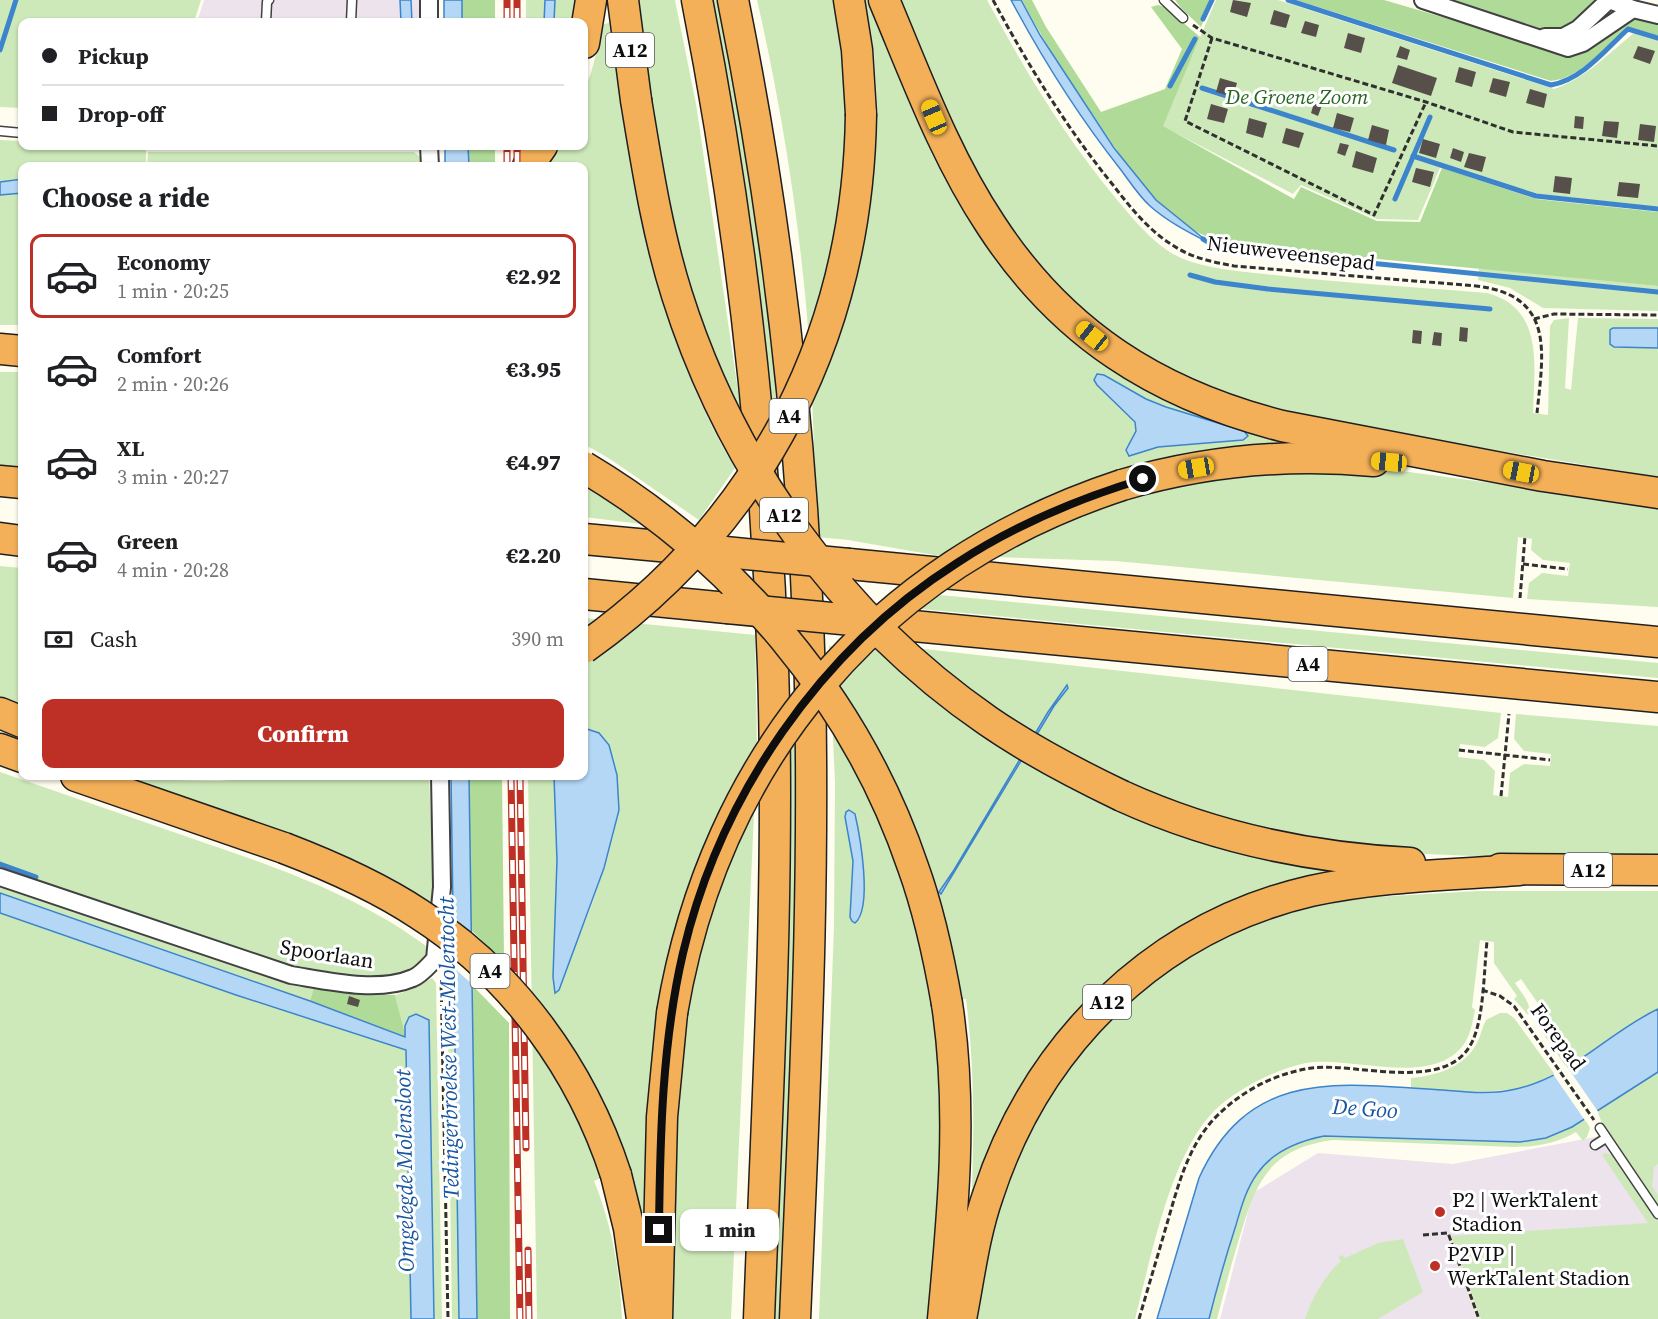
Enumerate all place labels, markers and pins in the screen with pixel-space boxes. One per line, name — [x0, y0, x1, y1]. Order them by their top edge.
place label: P2 | WerkTalent Stadion — [1452, 1185, 1598, 1238]
marker: P2 | WerkTalent Stadion — [1433, 1205, 1447, 1219]
place label: P2VIP | WerkTalent Stadion — [1447, 1239, 1630, 1292]
marker: P2VIP | WerkTalent Stadion — [1428, 1259, 1442, 1273]

